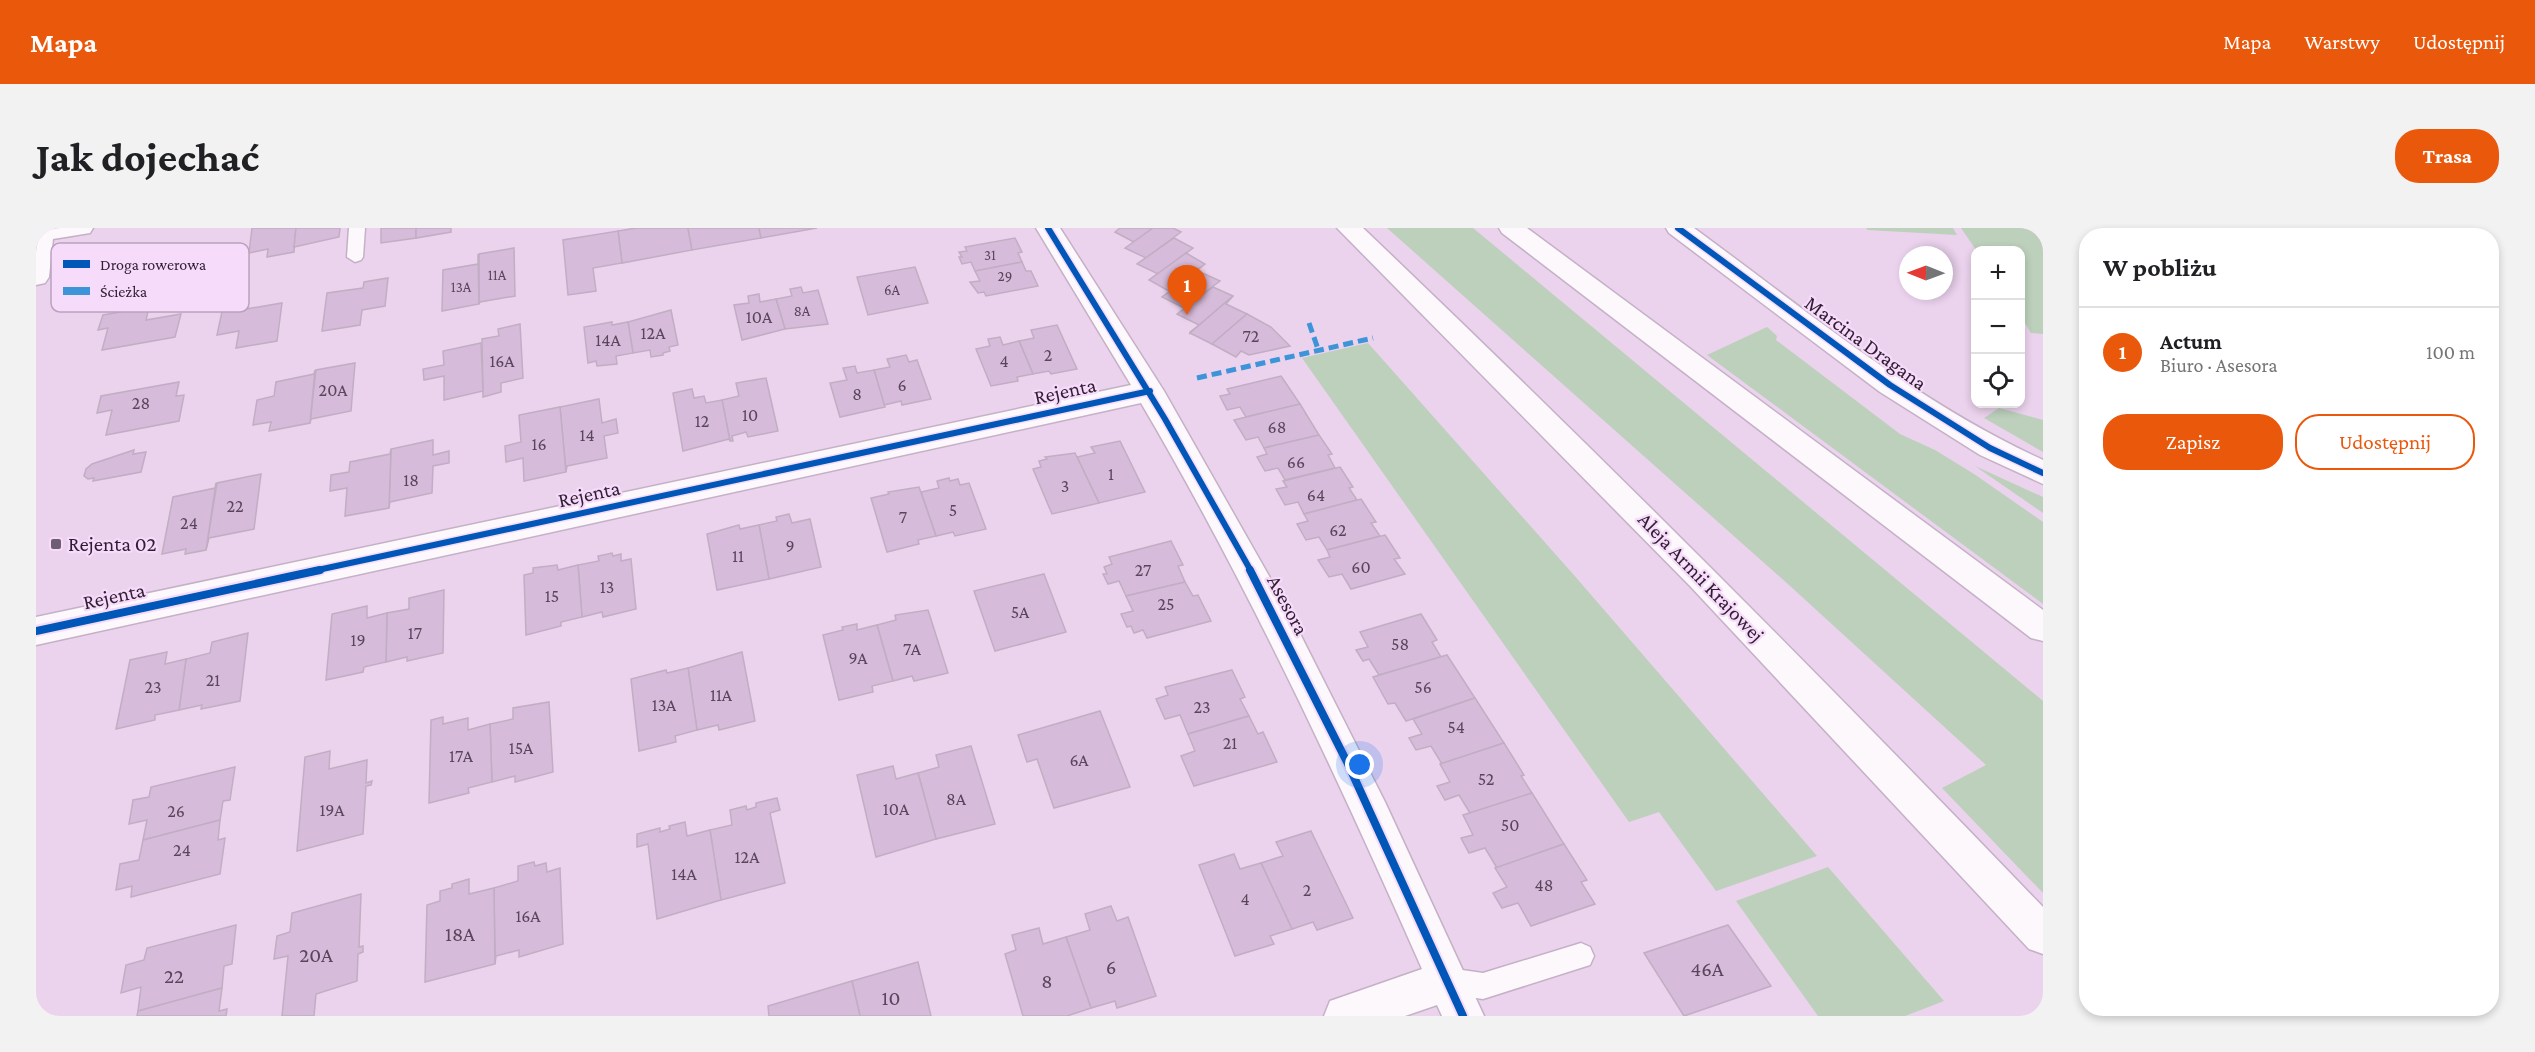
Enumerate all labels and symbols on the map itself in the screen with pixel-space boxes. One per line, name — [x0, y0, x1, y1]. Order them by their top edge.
legend — [51, 243, 249, 312]
north arrow — [1899, 246, 1953, 300]
house number: 31 — [984, 247, 996, 263]
text: Droga rowerowa — [100, 256, 207, 274]
pin: 1 — [1168, 266, 1206, 315]
house number: 11A — [488, 267, 507, 283]
house number: 29 — [998, 268, 1012, 284]
house number: 13A — [451, 279, 472, 295]
house number: 6A — [884, 282, 900, 298]
text: Ścieżka — [100, 283, 148, 300]
street label: Marcina Dragana — [1800, 291, 1932, 395]
house number: 8A — [794, 303, 811, 319]
house number: 10A — [746, 307, 773, 327]
house number: 12A — [641, 323, 666, 343]
house number: 72 — [1243, 326, 1259, 346]
house number: 14A — [595, 330, 621, 350]
house number: 2 — [1044, 345, 1052, 365]
house number: 16A — [489, 351, 515, 371]
house number: 4 — [999, 351, 1009, 371]
street label: Rejenta — [1032, 373, 1099, 409]
house number: 6 — [897, 375, 907, 395]
house number: 20A — [319, 380, 348, 400]
house number: 8 — [852, 384, 862, 404]
house number: 28 — [132, 393, 150, 413]
house number: 10 — [742, 405, 758, 425]
house number: 12 — [695, 411, 709, 431]
house number: 68 — [1268, 417, 1286, 437]
house number: 14 — [579, 425, 595, 445]
house number: 16 — [531, 434, 547, 454]
house number: 66 — [1287, 452, 1305, 472]
house number: 1 — [1108, 464, 1114, 484]
house number: 18 — [403, 470, 419, 490]
street label: Rejenta — [556, 476, 623, 512]
house number: 3 — [1061, 476, 1069, 496]
house number: 64 — [1307, 485, 1325, 505]
house number: 22 — [226, 496, 244, 516]
house number: 5 — [949, 500, 957, 520]
house number: 7 — [899, 507, 907, 527]
street label: Aleja Armii Krajowej — [1633, 507, 1769, 647]
house number: 24 — [180, 513, 198, 533]
house number: 62 — [1329, 520, 1347, 540]
place label: Rejenta 02 — [68, 532, 157, 556]
house number: 9 — [785, 536, 795, 556]
marker: Rejenta 02 — [49, 537, 63, 551]
house number: 11 — [732, 546, 744, 566]
house number: 60 — [1351, 557, 1371, 577]
house number: 27 — [1135, 560, 1151, 580]
street label: Asesora — [1262, 571, 1314, 640]
house number: 13 — [600, 577, 614, 597]
street label: Rejenta — [81, 578, 148, 614]
house number: 15 — [545, 586, 559, 606]
house number: 25 — [1157, 594, 1175, 614]
house number: 5A — [1011, 602, 1030, 622]
house number: 17 — [408, 623, 422, 643]
house number: 19 — [350, 630, 366, 650]
house number: 58 — [1391, 634, 1409, 654]
house number: 7A — [903, 639, 922, 659]
house number: 9A — [848, 648, 868, 668]
house number: 21 — [206, 670, 220, 690]
house number: 23 — [144, 677, 162, 697]
house number: 56 — [1414, 677, 1432, 697]
house number: 11A — [710, 685, 733, 705]
house number: 13A — [652, 695, 677, 715]
house number: 23 — [1193, 697, 1211, 717]
house number: 54 — [1447, 717, 1465, 737]
house number: 21 — [1223, 733, 1237, 753]
house number: 15A — [509, 738, 534, 758]
house number: 17A — [449, 746, 474, 766]
house number: 6A — [1069, 750, 1089, 770]
your location — [1345, 750, 1374, 779]
house number: 52 — [1478, 769, 1494, 789]
house number: 8A — [946, 789, 967, 809]
house number: 10A — [883, 799, 910, 819]
house number: 19A — [319, 800, 345, 820]
house number: 26 — [167, 801, 185, 821]
house number: 50 — [1501, 815, 1519, 835]
house number: 24 — [173, 840, 191, 860]
house number: 12A — [735, 847, 760, 867]
house number: 14A — [671, 864, 697, 884]
house number: 48 — [1535, 875, 1553, 895]
house number: 2 — [1303, 880, 1311, 900]
house number: 4 — [1240, 889, 1250, 909]
house number: 16A — [515, 906, 541, 926]
house number: 18A — [445, 922, 475, 946]
house number: 20A — [299, 943, 333, 967]
house number: 6 — [1106, 955, 1116, 979]
house number: 46A — [1690, 957, 1724, 981]
house number: 22 — [164, 964, 184, 988]
house number: 8 — [1041, 969, 1053, 993]
house number: 10 — [882, 986, 900, 1010]

